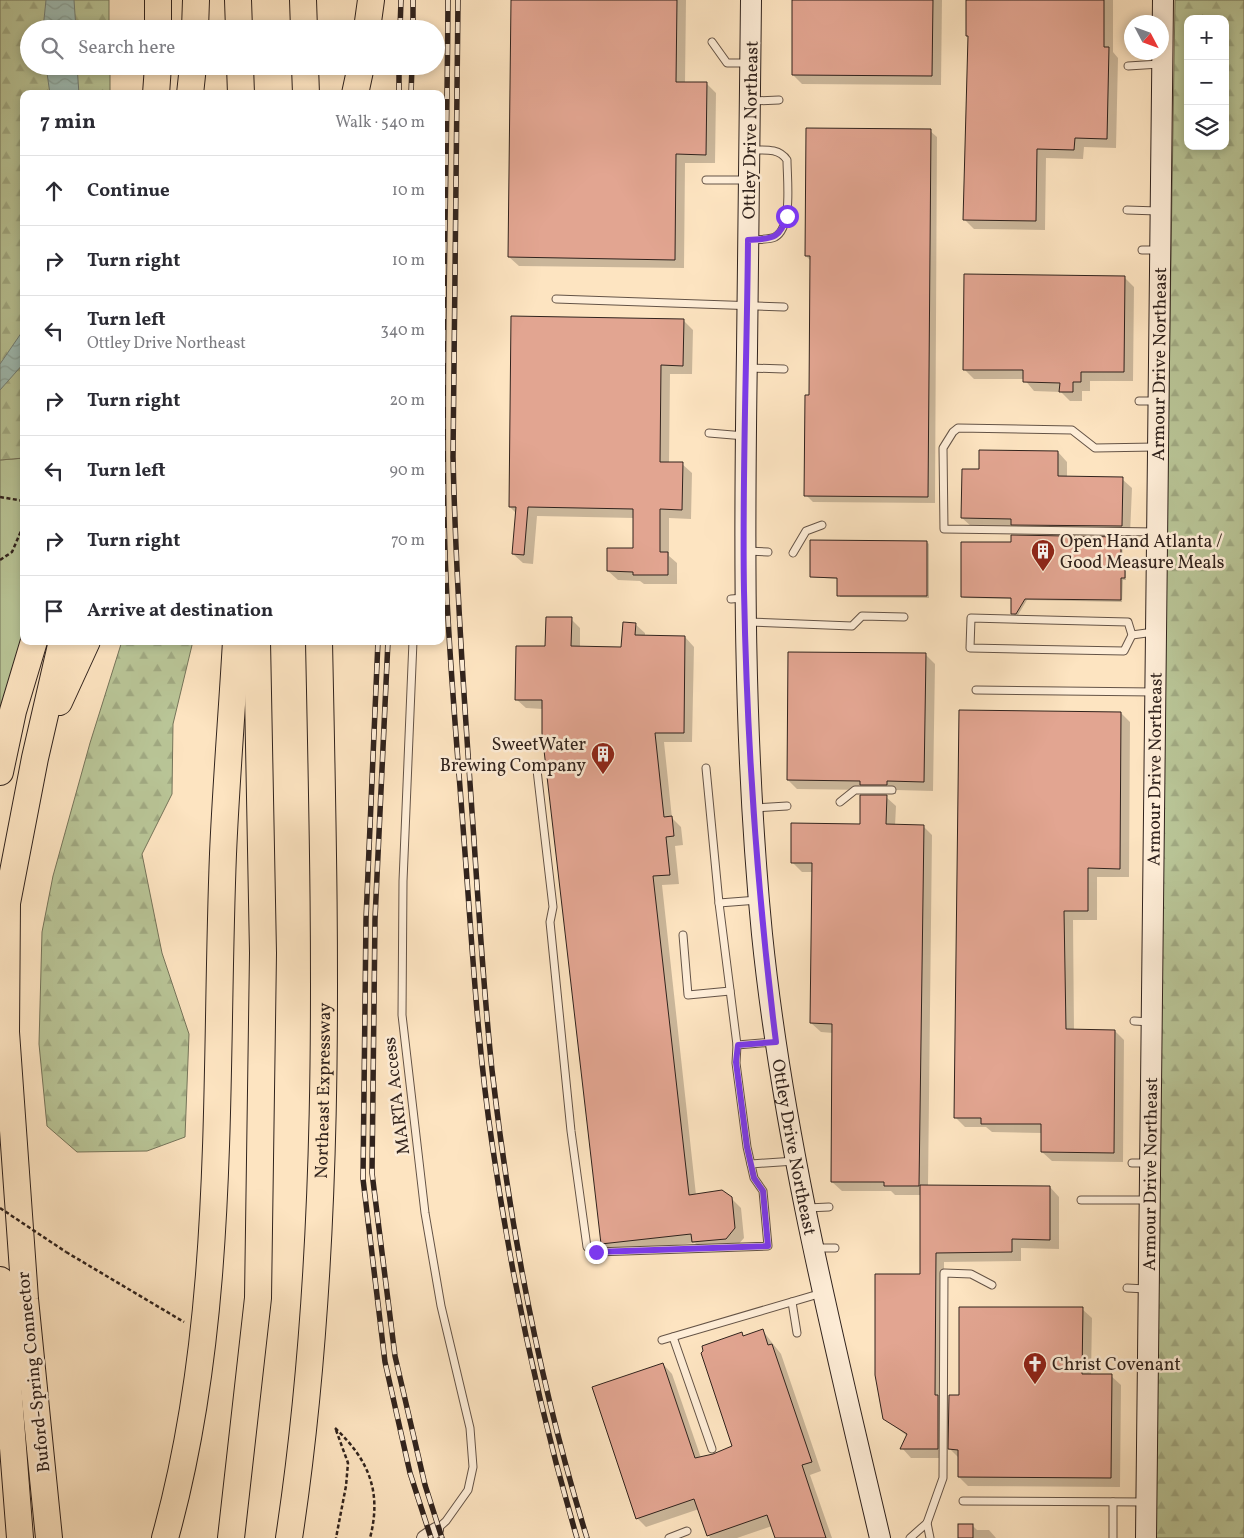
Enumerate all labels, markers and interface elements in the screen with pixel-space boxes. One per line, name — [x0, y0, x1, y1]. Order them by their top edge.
north arrow — [1124, 15, 1169, 60]
map controls — [1184, 15, 1229, 150]
button: + — [1184, 15, 1229, 60]
search box — [20, 20, 445, 75]
icon: search — [38, 34, 66, 62]
text: Search here — [78, 35, 175, 61]
street label: Ottley Drive Northeast — [737, 40, 766, 220]
button: − — [1184, 60, 1229, 105]
button: layers — [1184, 105, 1229, 150]
text: 7 min — [40, 108, 96, 137]
text: Walk · 540 m — [335, 112, 425, 134]
icon: ahead — [40, 177, 68, 205]
text: Continue — [87, 178, 170, 204]
text: 10 m — [392, 180, 425, 202]
route start — [776, 205, 799, 228]
icon: right — [40, 247, 68, 275]
text: Turn right — [87, 248, 180, 274]
text: 10 m — [392, 250, 425, 272]
street label: Armour Drive Northeast — [1147, 267, 1174, 461]
text: Turn left — [87, 307, 166, 333]
icon: left — [40, 317, 68, 345]
text: 340 m — [381, 320, 425, 342]
text: Ottley Drive Northeast — [87, 333, 246, 355]
icon: right — [40, 387, 68, 415]
text: Turn right — [87, 388, 180, 414]
text: 20 m — [390, 390, 425, 412]
icon: left — [40, 457, 68, 485]
text: Turn left — [87, 458, 166, 484]
text: 90 m — [389, 460, 425, 482]
icon: right — [40, 527, 68, 555]
text: Turn right — [87, 528, 180, 554]
text: 70 m — [391, 530, 425, 552]
place label: Open Hand Atlanta / Good Measure Meals — [1060, 530, 1224, 576]
building icon: Open Hand Atlanta / Good Measure Meals — [1030, 538, 1056, 572]
icon: arrive — [40, 597, 68, 625]
text: Arrive at destination — [87, 598, 273, 624]
street label: Armour Drive Northeast — [1142, 672, 1170, 866]
place label: SweetWater Brewing Company — [440, 733, 586, 779]
building icon: SweetWater Brewing Company — [590, 741, 616, 775]
street label: Northeast Expressway — [310, 1002, 338, 1179]
street label: MARTA Access — [378, 1036, 417, 1156]
street label: Ottley Drive Northeast — [764, 1057, 821, 1238]
street label: Armour Drive Northeast — [1138, 1077, 1165, 1271]
route end — [585, 1241, 608, 1264]
street label: Buford-Spring Connector — [11, 1270, 57, 1473]
church icon: Christ Covenant — [1022, 1351, 1048, 1385]
place label: Christ Covenant — [1052, 1353, 1181, 1378]

